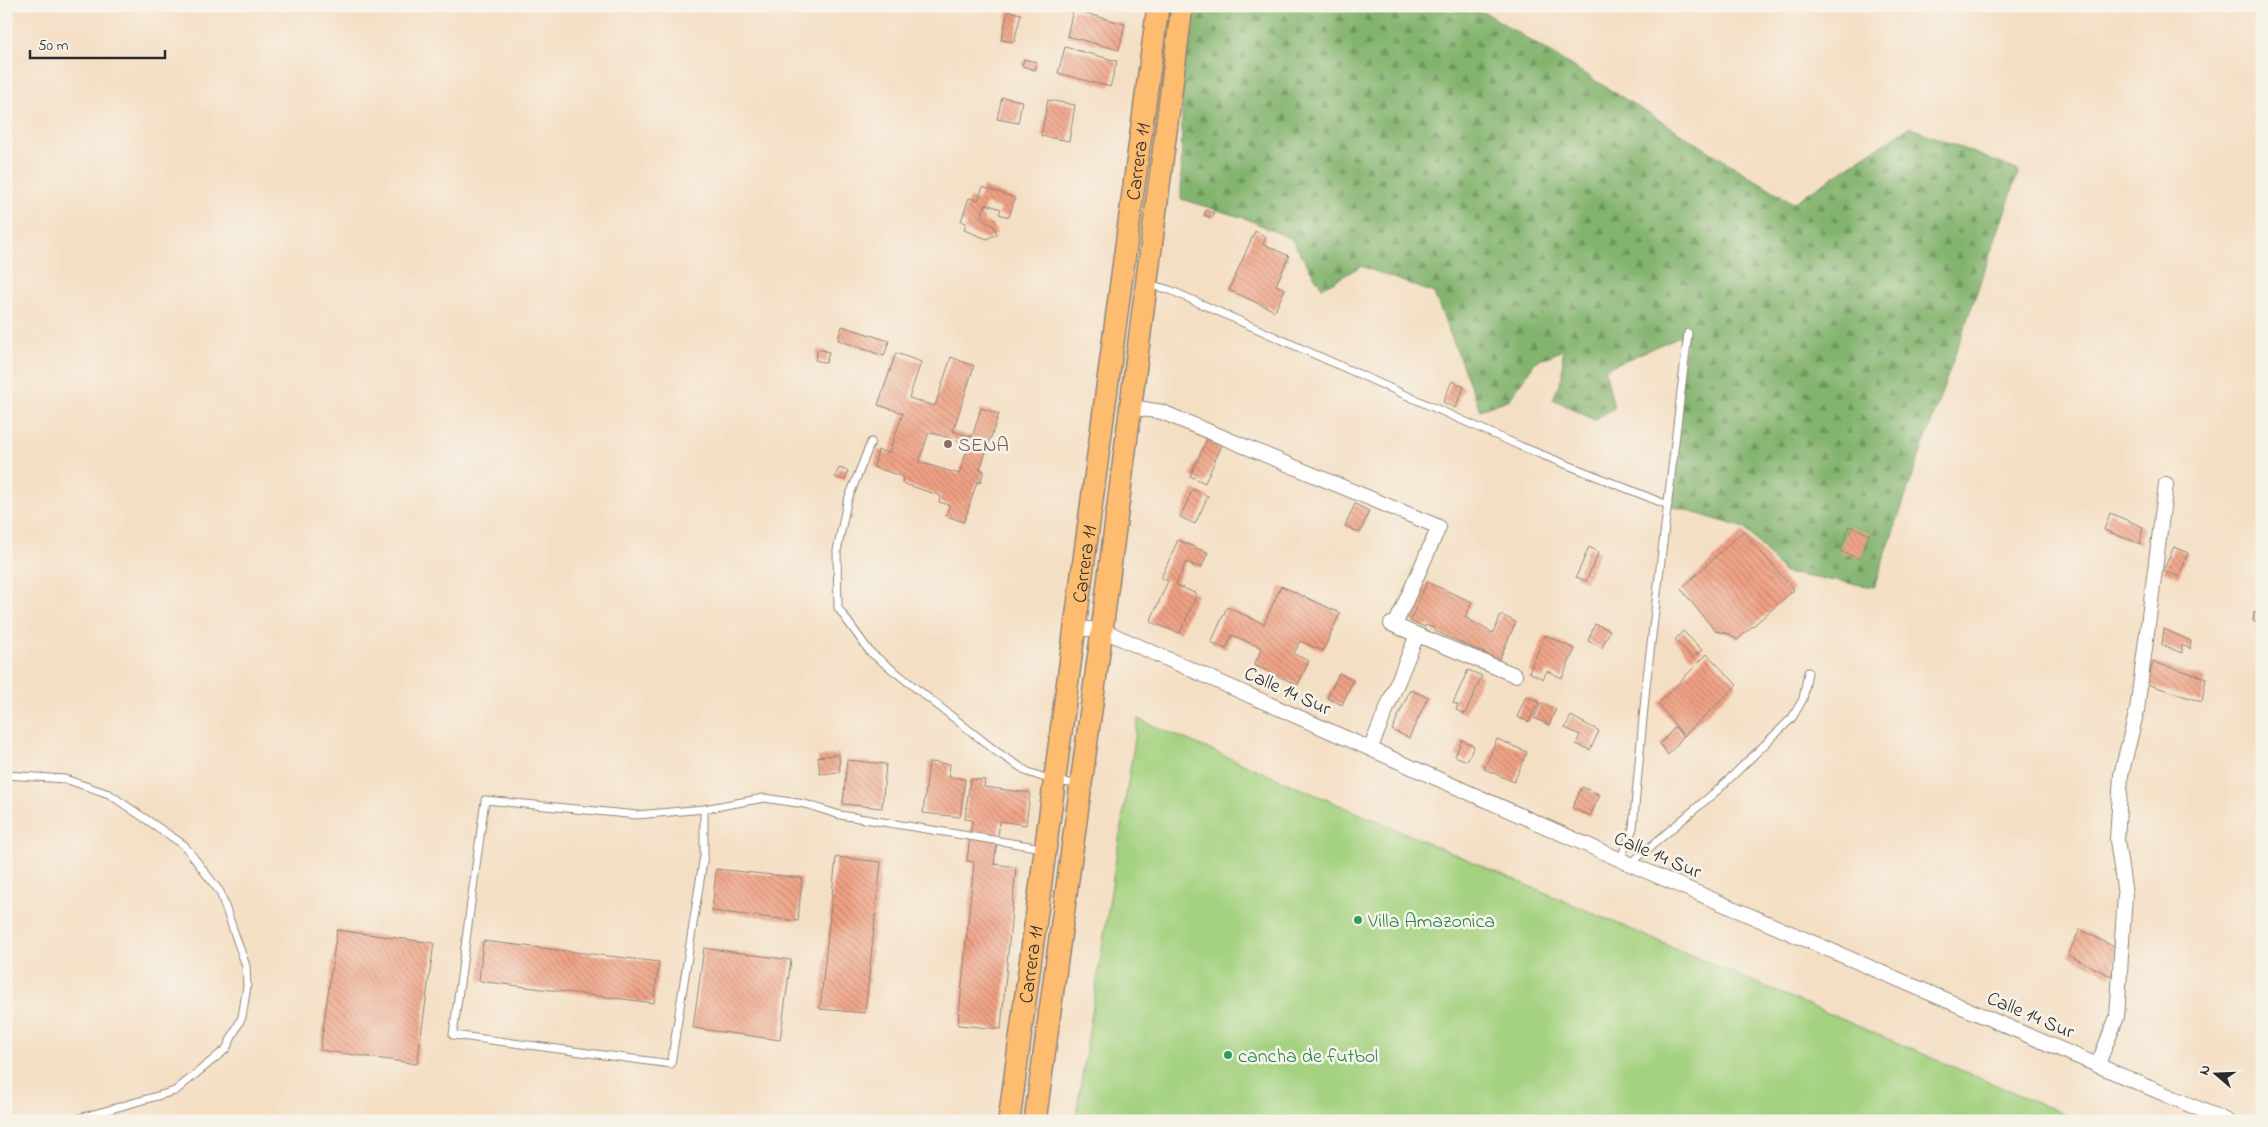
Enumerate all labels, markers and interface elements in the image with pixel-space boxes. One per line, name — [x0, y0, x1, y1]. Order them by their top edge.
scale bar — [30, 28, 165, 60]
text: 50 m — [38, 35, 69, 57]
street label: Carrera 11 — [1120, 121, 1159, 202]
place label: SENA — [958, 432, 1009, 461]
marker: SENA — [942, 438, 954, 450]
street label: Carrera 11 — [1066, 524, 1105, 605]
street label: Calle 14 Sur — [1239, 660, 1336, 725]
street label: Calle 14 Sur — [1609, 825, 1706, 888]
place label: Villa Amazonica — [1367, 908, 1495, 937]
marker: Villa Amazonica — [1352, 914, 1364, 926]
street label: Carrera 11 — [1013, 924, 1052, 1005]
street label: Calle 14 Sur — [1982, 985, 2079, 1048]
place label: cancha de futbol — [1238, 1043, 1378, 1072]
marker: cancha de futbol — [1222, 1049, 1234, 1061]
north arrow — [2190, 1050, 2240, 1100]
text: N — [2194, 1062, 2217, 1078]

